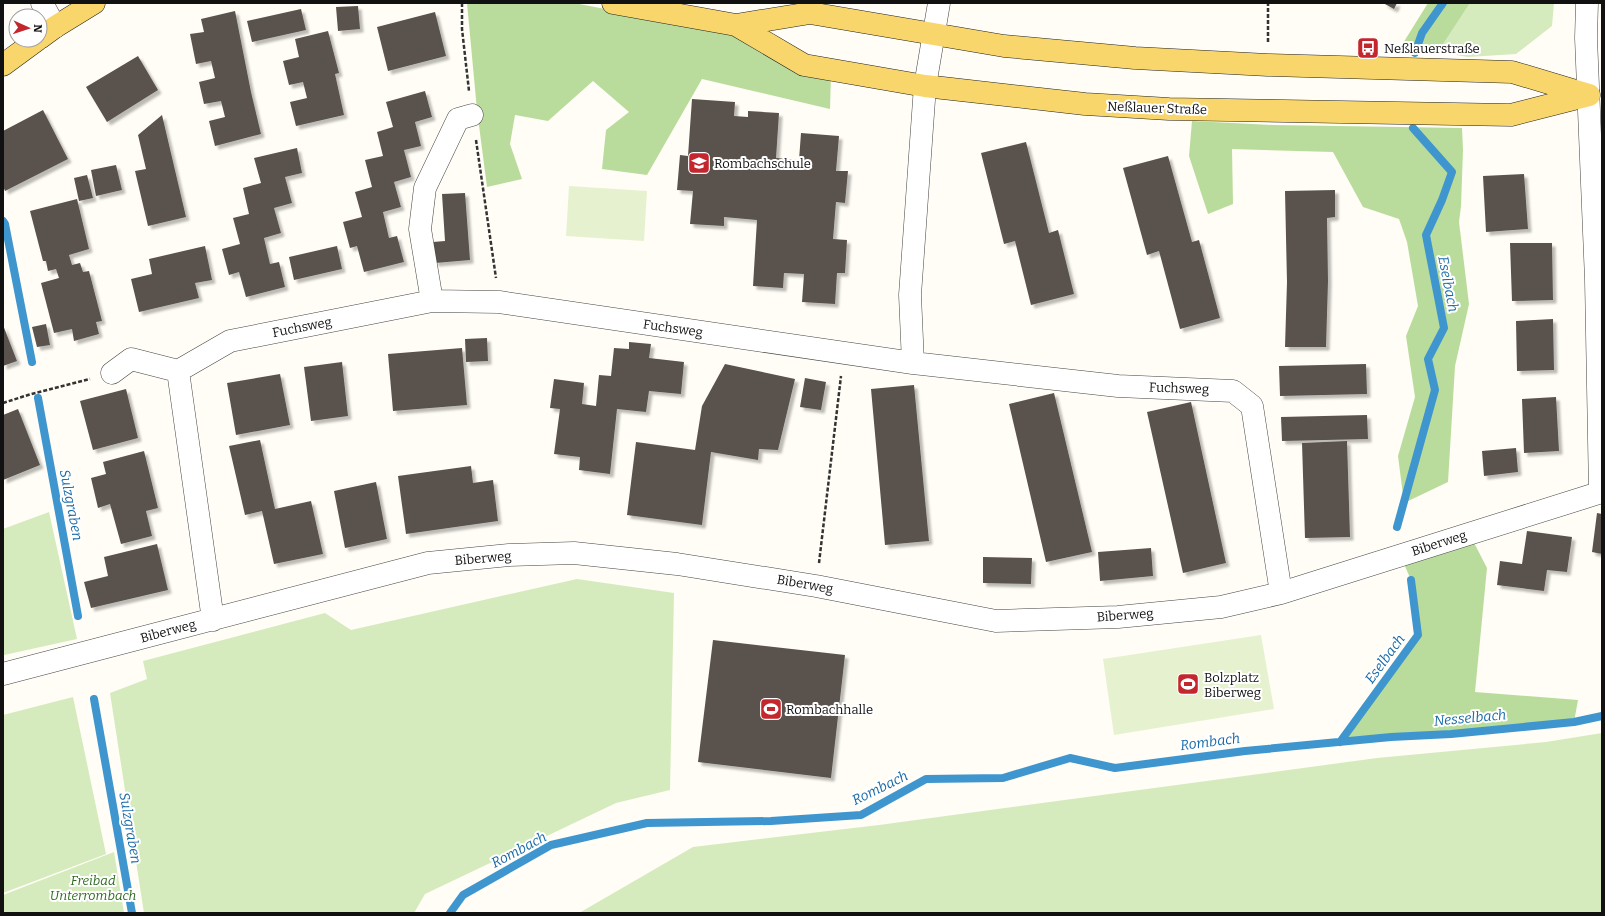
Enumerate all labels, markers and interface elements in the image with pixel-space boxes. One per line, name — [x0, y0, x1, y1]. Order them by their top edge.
north arrow — [8, 8, 48, 48]
text: N — [31, 24, 44, 34]
bus stop icon: Neßlauerstraße — [1355, 35, 1381, 61]
place label: Neßlauerstraße — [1384, 41, 1480, 56]
street label: Neßlauer Straße — [1107, 99, 1207, 117]
school or university icon: Rombachschule — [686, 150, 712, 176]
place label: Rombachschule — [714, 156, 811, 171]
water label: Eselbach — [1434, 255, 1462, 313]
street label: Fuchsweg — [271, 314, 333, 340]
street label: Fuchsweg — [642, 316, 704, 340]
street label: Fuchsweg — [1149, 379, 1209, 397]
water label: Sulzgraben — [56, 468, 86, 542]
street label: Biberweg — [1410, 527, 1468, 559]
street label: Biberweg — [454, 548, 512, 568]
street label: Biberweg — [776, 572, 834, 596]
street label: Biberweg — [1096, 606, 1154, 624]
street label: Biberweg — [139, 616, 197, 646]
water label: Eselbach — [1361, 631, 1409, 687]
place label: Bolzplatz Biberweg — [1204, 670, 1261, 700]
sports icon: Bolzplatz Biberweg — [1175, 671, 1201, 697]
sports icon: Rombachhalle — [758, 696, 784, 722]
place label: Rombachhalle — [786, 702, 873, 717]
water label: Nesselbach — [1433, 706, 1507, 730]
water label: Rombach — [1179, 730, 1241, 754]
water label: Rombach — [849, 767, 911, 809]
water label: Sulzgraben — [115, 791, 145, 865]
water label: Rombach — [488, 828, 550, 872]
park label: Freibad Unterrombach — [50, 873, 136, 903]

